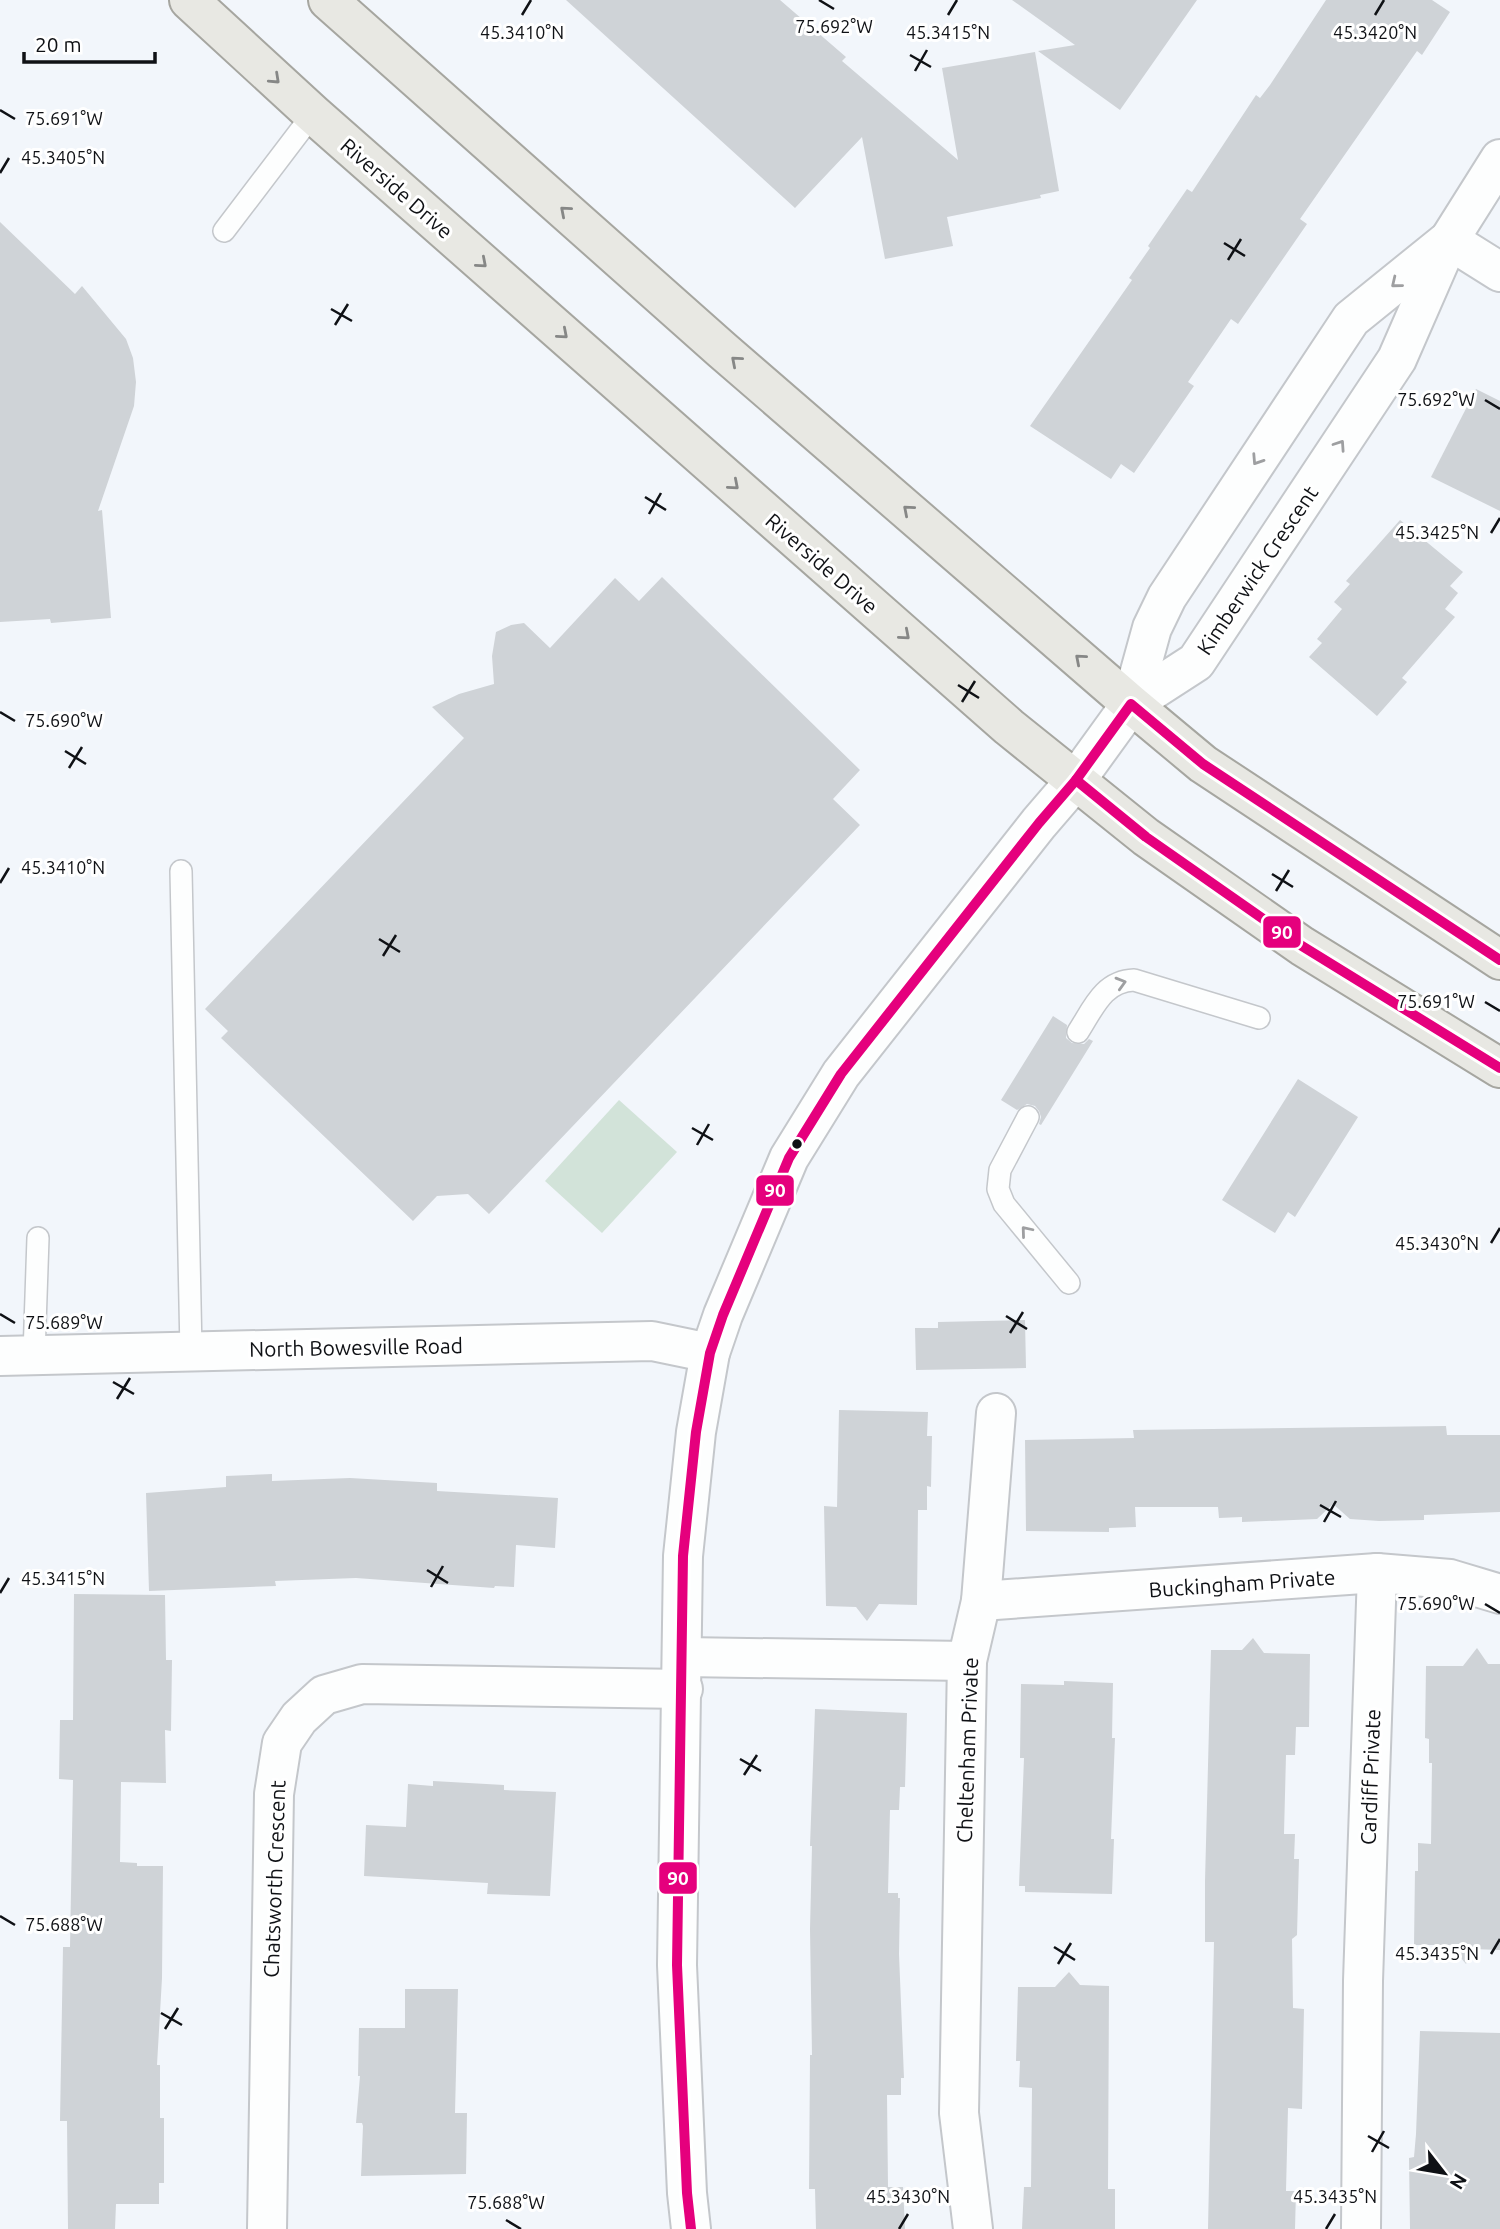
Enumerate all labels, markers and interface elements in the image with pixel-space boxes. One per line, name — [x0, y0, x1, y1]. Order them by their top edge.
text: 75.692°W — [795, 16, 873, 36]
scale bar — [24, 21, 156, 65]
text: 45.3410°N — [480, 22, 564, 42]
text: 45.3415°N — [906, 22, 990, 42]
text: 45.3420°N — [1333, 22, 1417, 42]
text: 20 m — [35, 32, 82, 56]
one-way arrow — [267, 71, 280, 84]
text: 75.691°W — [25, 108, 103, 128]
street label: Riverside Drive — [336, 133, 458, 243]
text: 45.3405°N — [21, 147, 105, 167]
one-way arrow — [560, 207, 573, 219]
one-way arrow — [474, 255, 487, 267]
one-way arrow — [1391, 274, 1404, 287]
one-way arrow — [555, 326, 568, 338]
one-way arrow — [731, 357, 744, 370]
text: 75.692°W — [1397, 389, 1475, 409]
one-way arrow — [1332, 440, 1344, 453]
one-way arrow — [1253, 453, 1266, 466]
one-way arrow — [726, 477, 739, 489]
street label: Kimberwick Crescent — [1192, 481, 1322, 659]
one-way arrow — [903, 506, 916, 518]
street label: Riverside Drive — [761, 508, 883, 618]
text: 45.3425°N — [1395, 522, 1479, 542]
one-way arrow — [897, 627, 910, 639]
one-way arrow — [1075, 655, 1088, 667]
text: 75.690°W — [25, 710, 103, 730]
text: 45.3410°N — [21, 857, 105, 877]
line badge: 90 — [1262, 915, 1302, 949]
text: 90 — [1271, 921, 1293, 943]
one-way arrow — [1115, 977, 1127, 991]
text: 75.691°W — [1397, 991, 1475, 1011]
unlabelled marker — [790, 1137, 804, 1151]
line badge: 90 — [755, 1174, 795, 1207]
text: 90 — [764, 1179, 786, 1201]
one-way arrow — [1021, 1226, 1034, 1238]
text: 45.3430°N — [1395, 1233, 1479, 1253]
text: 75.689°W — [25, 1312, 103, 1332]
street label: North Bowesville Road — [249, 1333, 463, 1361]
street label: Buckingham Private — [1148, 1565, 1336, 1601]
text: 45.3415°N — [21, 1568, 105, 1588]
text: 75.690°W — [1397, 1593, 1475, 1613]
street label: Cheltenham Private — [952, 1657, 982, 1843]
street label: Cardiff Private — [1356, 1709, 1384, 1845]
street label: Chatsworth Crescent — [259, 1780, 289, 1978]
line badge: 90 — [658, 1861, 698, 1895]
text: 90 — [667, 1867, 689, 1889]
text: 75.688°W — [25, 1914, 103, 1934]
text: 45.3435°N — [1395, 1943, 1479, 1963]
north arrow — [1409, 2138, 1479, 2208]
text: N — [1445, 2170, 1472, 2194]
text: 45.3430°N — [866, 2186, 950, 2206]
text: 45.3435°N — [1293, 2186, 1377, 2206]
text: 75.688°W — [467, 2192, 545, 2212]

